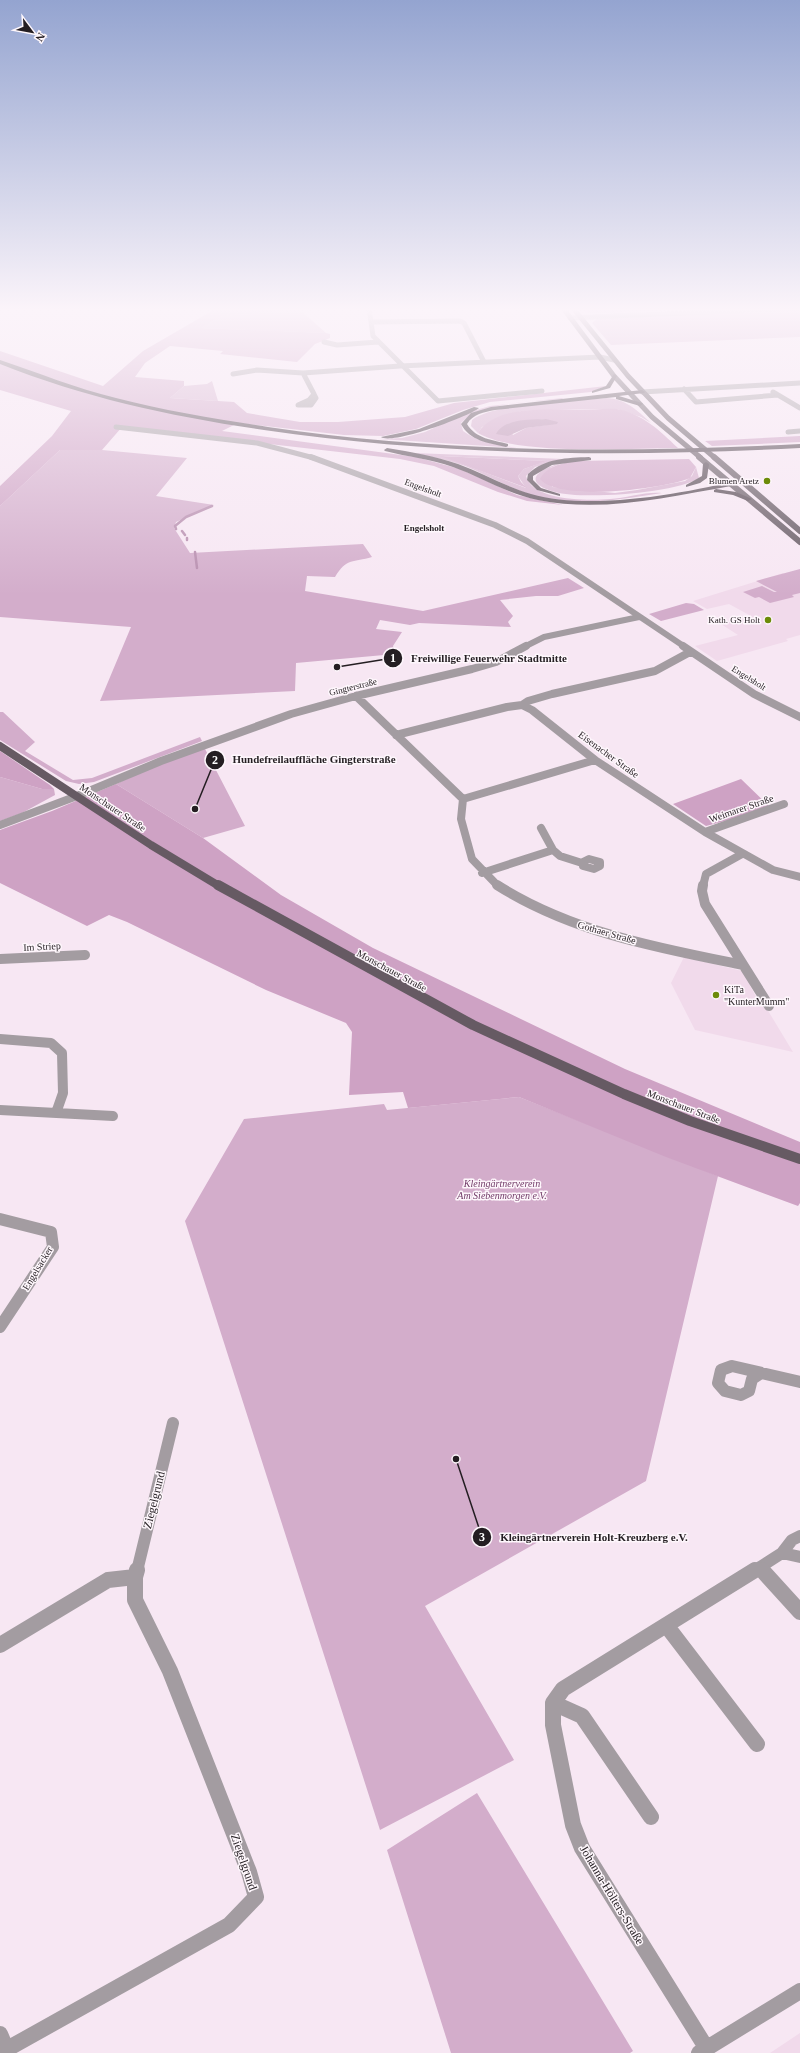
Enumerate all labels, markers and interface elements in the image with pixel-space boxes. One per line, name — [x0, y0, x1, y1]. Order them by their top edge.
north arrow — [12, 12, 52, 52]
text: N — [33, 31, 48, 44]
place label: Blumen Aretz — [709, 476, 759, 486]
marker: Blumen Aretz — [762, 476, 772, 486]
street label: Engelsholt — [403, 477, 443, 499]
district label: Engelsholt — [404, 523, 444, 533]
place label: Kath. GS Holt — [708, 615, 760, 625]
marker: Kath. GS Holt — [763, 615, 773, 625]
callout: Freiwillige Feuerwehr Stadtmitte — [383, 647, 575, 670]
text: 1 — [390, 651, 396, 665]
text: Freiwillige Feuerwehr Stadtmitte — [411, 652, 567, 664]
street label: Engelsholt — [730, 664, 768, 693]
street label: Gingterstraße — [328, 676, 378, 698]
street label: Eisenacher Straße — [576, 729, 641, 780]
callout: Hundefreilauffläche Gingterstraße — [205, 748, 404, 771]
text: 2 — [212, 753, 218, 767]
text: Hundefreilauffläche Gingterstraße — [232, 753, 396, 765]
street label: Monschauer Straße — [78, 781, 148, 834]
street label: Weimarer Straße — [708, 792, 775, 825]
street label: Gothaer Straße — [576, 919, 638, 946]
street label: Im Striep — [23, 940, 61, 953]
street label: Monschauer Straße — [355, 947, 429, 994]
place label: KiTa "KunterMumm" — [724, 984, 789, 1007]
marker: KiTa "KunterMumm" — [711, 990, 721, 1000]
street label: Monschauer Straße — [646, 1087, 722, 1126]
park label: Kleingärtnerverein Am Siebenmorgen e.V. — [456, 1178, 547, 1201]
street label: Engelsacker — [20, 1244, 55, 1292]
street label: Ziegelgrund — [140, 1470, 168, 1530]
callout: Kleingärtnerverein Holt-Kreuzberg e.V. — [472, 1526, 695, 1549]
text: 3 — [479, 1530, 485, 1544]
text: Kleingärtnerverein Holt-Kreuzberg e.V. — [500, 1531, 688, 1543]
street label: Ziegelgrund — [228, 1832, 260, 1892]
street label: Johanna-Hölters-Straße — [577, 1843, 647, 1947]

